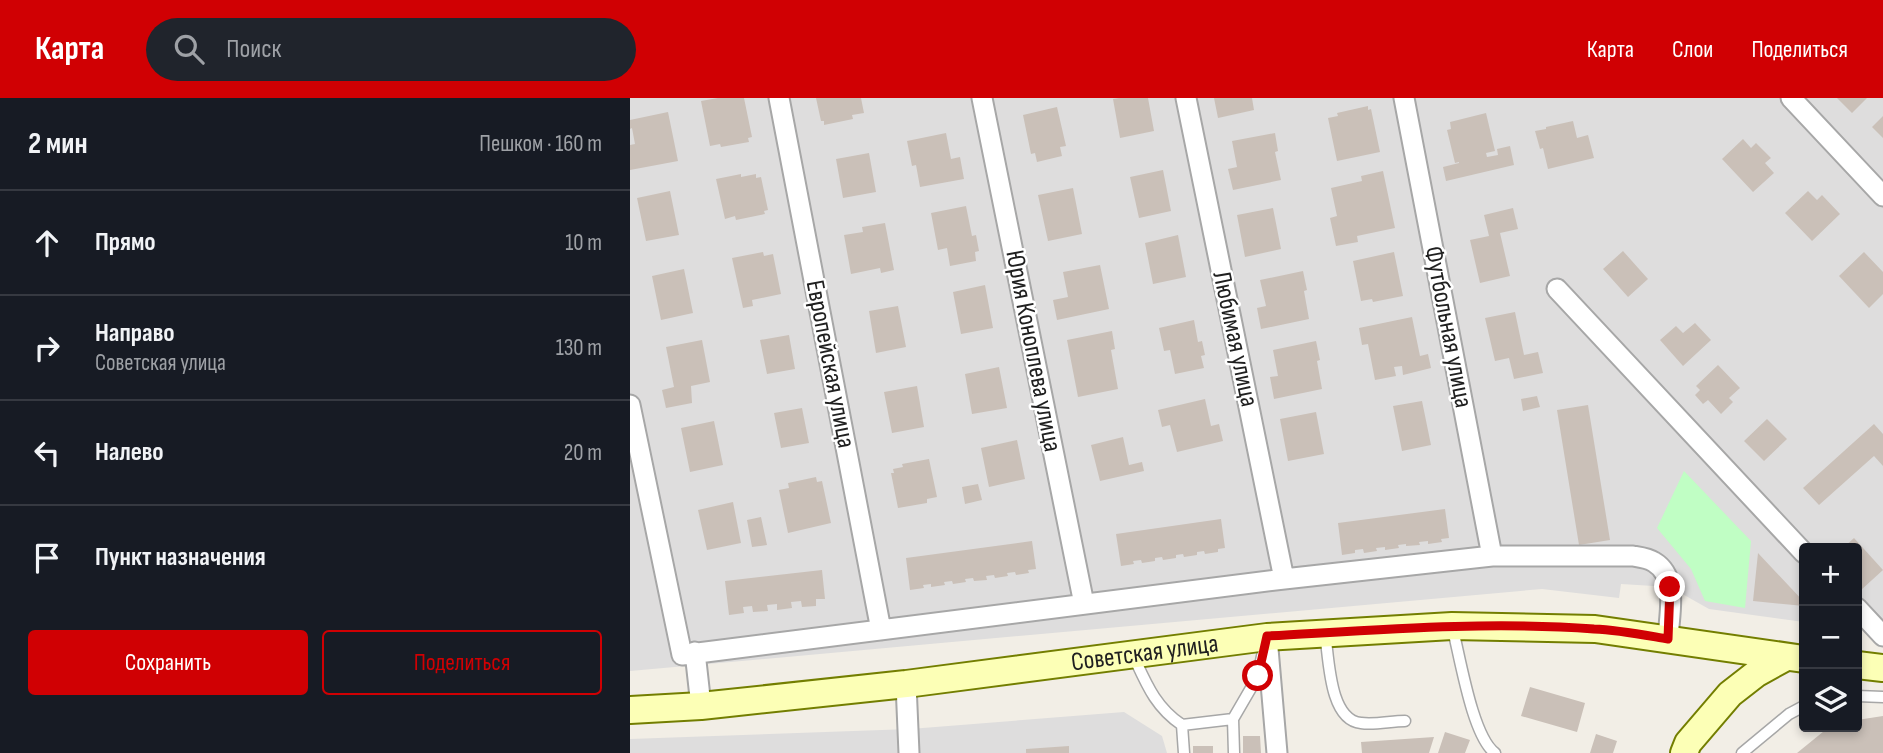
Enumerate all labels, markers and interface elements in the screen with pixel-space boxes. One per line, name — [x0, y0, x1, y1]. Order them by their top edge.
search box — [146, 18, 636, 81]
text: Карта — [35, 29, 104, 69]
icon: search — [170, 30, 208, 68]
text: Поиск — [226, 34, 281, 65]
text: Карта — [1587, 35, 1634, 64]
text: Слои — [1672, 35, 1713, 64]
text: Поделиться — [1751, 35, 1848, 64]
text: 2 мин — [28, 126, 88, 162]
text: Пешком · 160 m — [479, 130, 602, 158]
icon: ahead — [28, 224, 66, 262]
text: Прямо — [95, 227, 156, 258]
text: 10 m — [565, 229, 602, 257]
street label: Футбольная улица — [1417, 244, 1479, 410]
street label: Юрия Коноплева улица — [998, 248, 1068, 454]
street label: Любимая улица — [1206, 269, 1264, 409]
street label: Европейская улица — [799, 277, 861, 451]
text: Направо — [95, 318, 174, 349]
icon: right — [28, 329, 66, 367]
text: 130 m — [556, 334, 602, 362]
text: Советская улица — [95, 349, 226, 377]
icon: left — [28, 434, 66, 472]
text: Налево — [95, 437, 164, 468]
text: 20 m — [564, 439, 602, 467]
icon: arrive — [28, 539, 66, 577]
text: Пункт назначения — [95, 542, 266, 573]
map controls — [1799, 543, 1862, 732]
button: + — [1799, 543, 1862, 606]
route end — [1654, 571, 1685, 602]
button: − — [1799, 606, 1862, 669]
street label: Советская улица — [1069, 628, 1220, 678]
button: Сохранить — [28, 630, 308, 695]
button: Поделиться — [322, 630, 602, 695]
route start — [1242, 660, 1273, 691]
button: layers — [1799, 669, 1862, 732]

